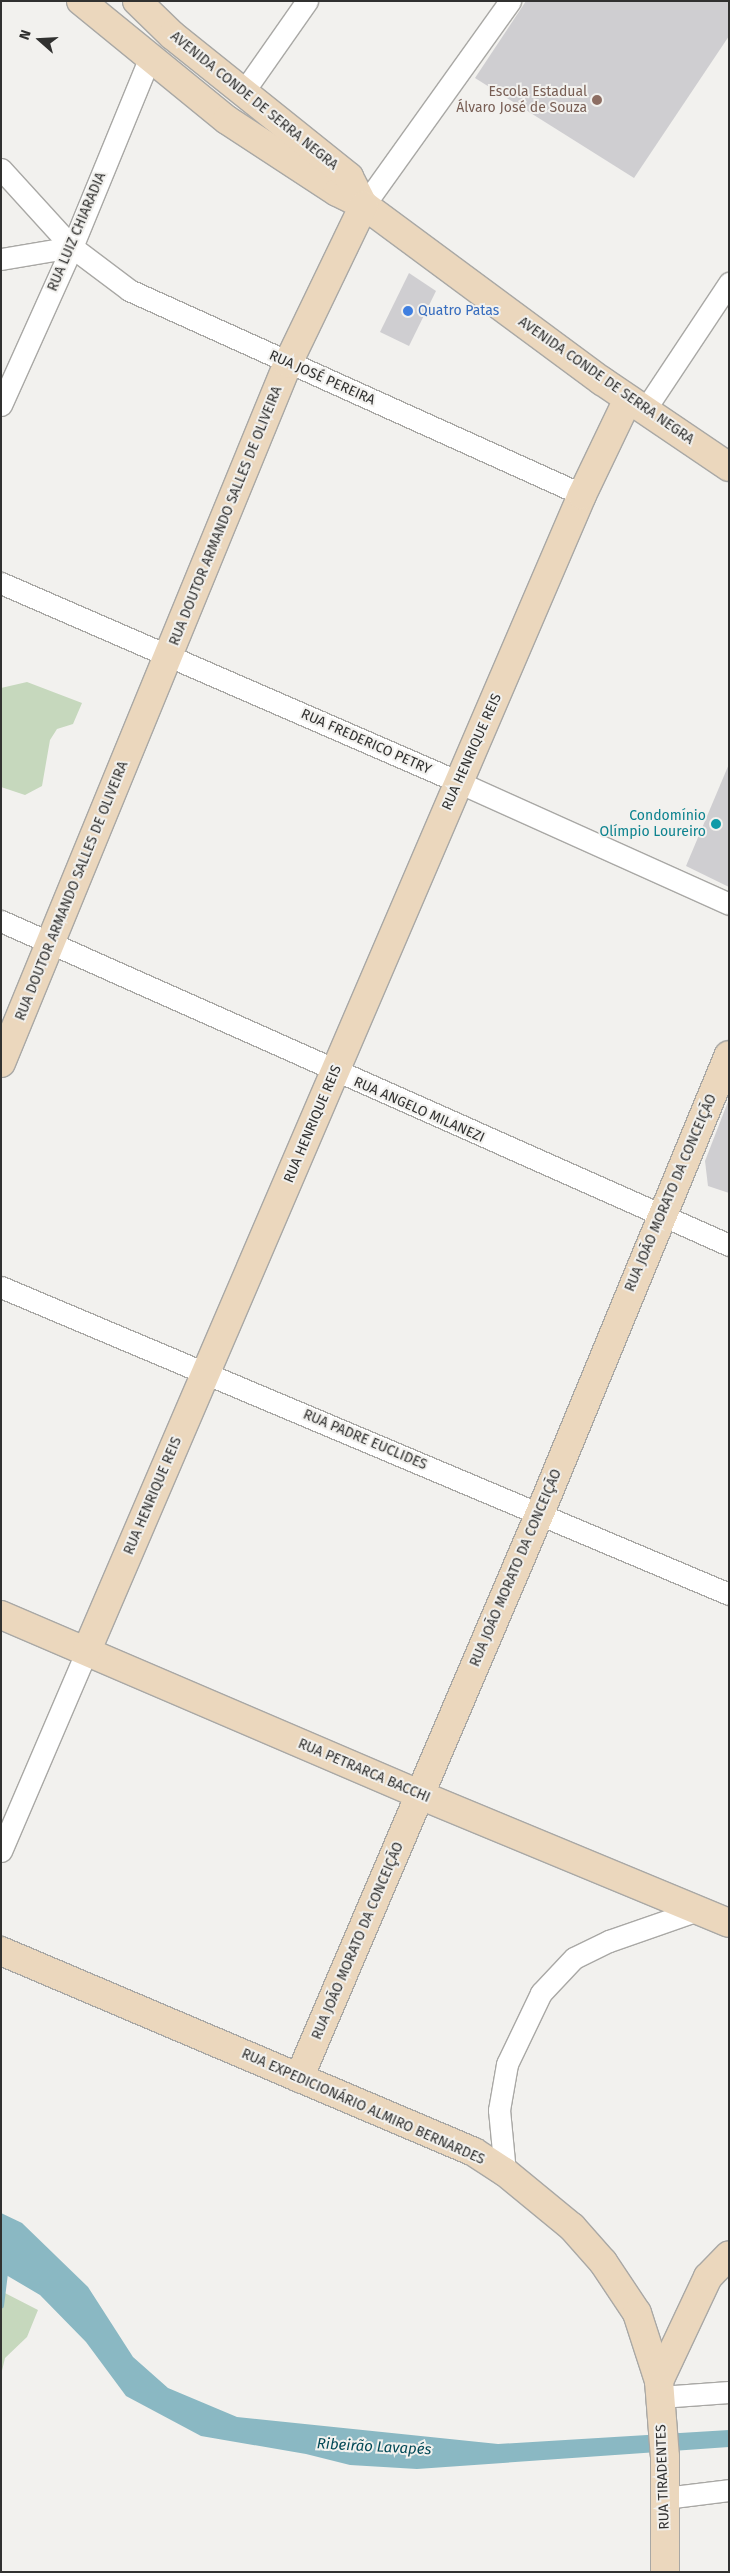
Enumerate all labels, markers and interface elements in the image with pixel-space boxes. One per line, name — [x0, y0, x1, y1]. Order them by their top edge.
north arrow — [15, 15, 65, 65]
text: N — [16, 28, 35, 42]
street label: AVENIDA CONDE DE SERRA NEGRA — [167, 28, 341, 174]
place label: Escola Estadual Álvaro José de Souza — [456, 84, 587, 116]
marker: Escola Estadual Álvaro José de Souza — [591, 94, 603, 106]
street label: RUA LUIZ CHIARADIA — [44, 170, 110, 294]
place label: Quatro Patas — [418, 303, 499, 319]
marker: Quatro Patas — [402, 305, 414, 317]
street label: AVENIDA CONDE DE SERRA NEGRA — [515, 314, 697, 448]
street label: RUA JOSÉ PEREIRA — [266, 347, 378, 409]
street label: RUA DOUTOR ARMANDO SALLES DE OLIVEIRA — [166, 384, 286, 648]
street label: RUA HENRIQUE REIS — [439, 691, 505, 813]
street label: RUA FREDERICO PETRY — [298, 706, 434, 778]
street label: RUA DOUTOR ARMANDO SALLES DE OLIVEIRA — [12, 759, 132, 1023]
place label: Condomínio Olímpio Loureiro — [599, 808, 706, 840]
marker: Condomínio Olímpio Loureiro — [710, 818, 722, 830]
street label: RUA HENRIQUE REIS — [281, 1063, 345, 1185]
street label: RUA ANGELO MILANEZI — [351, 1074, 487, 1146]
street label: RUA JOÃO MORATO DA CONCEIÇÃO — [622, 1092, 720, 1294]
street label: RUA PADRE EUCLIDES — [301, 1406, 429, 1474]
street label: RUA HENRIQUE REIS — [121, 1435, 185, 1557]
street label: RUA JOÃO MORATO DA CONCEIÇÃO — [467, 1467, 565, 1669]
street label: RUA PETRARCA BACCHI — [295, 1736, 433, 1806]
street label: RUA JOÃO MORATO DA CONCEIÇÃO — [309, 1840, 407, 2042]
street label: RUA EXPEDICIONÁRIO ALMIRO BERNARDES — [239, 2046, 487, 2168]
street label: RUA TIRADENTES — [653, 2424, 673, 2530]
water label: Ribeirão Lavapés — [316, 2435, 432, 2459]

